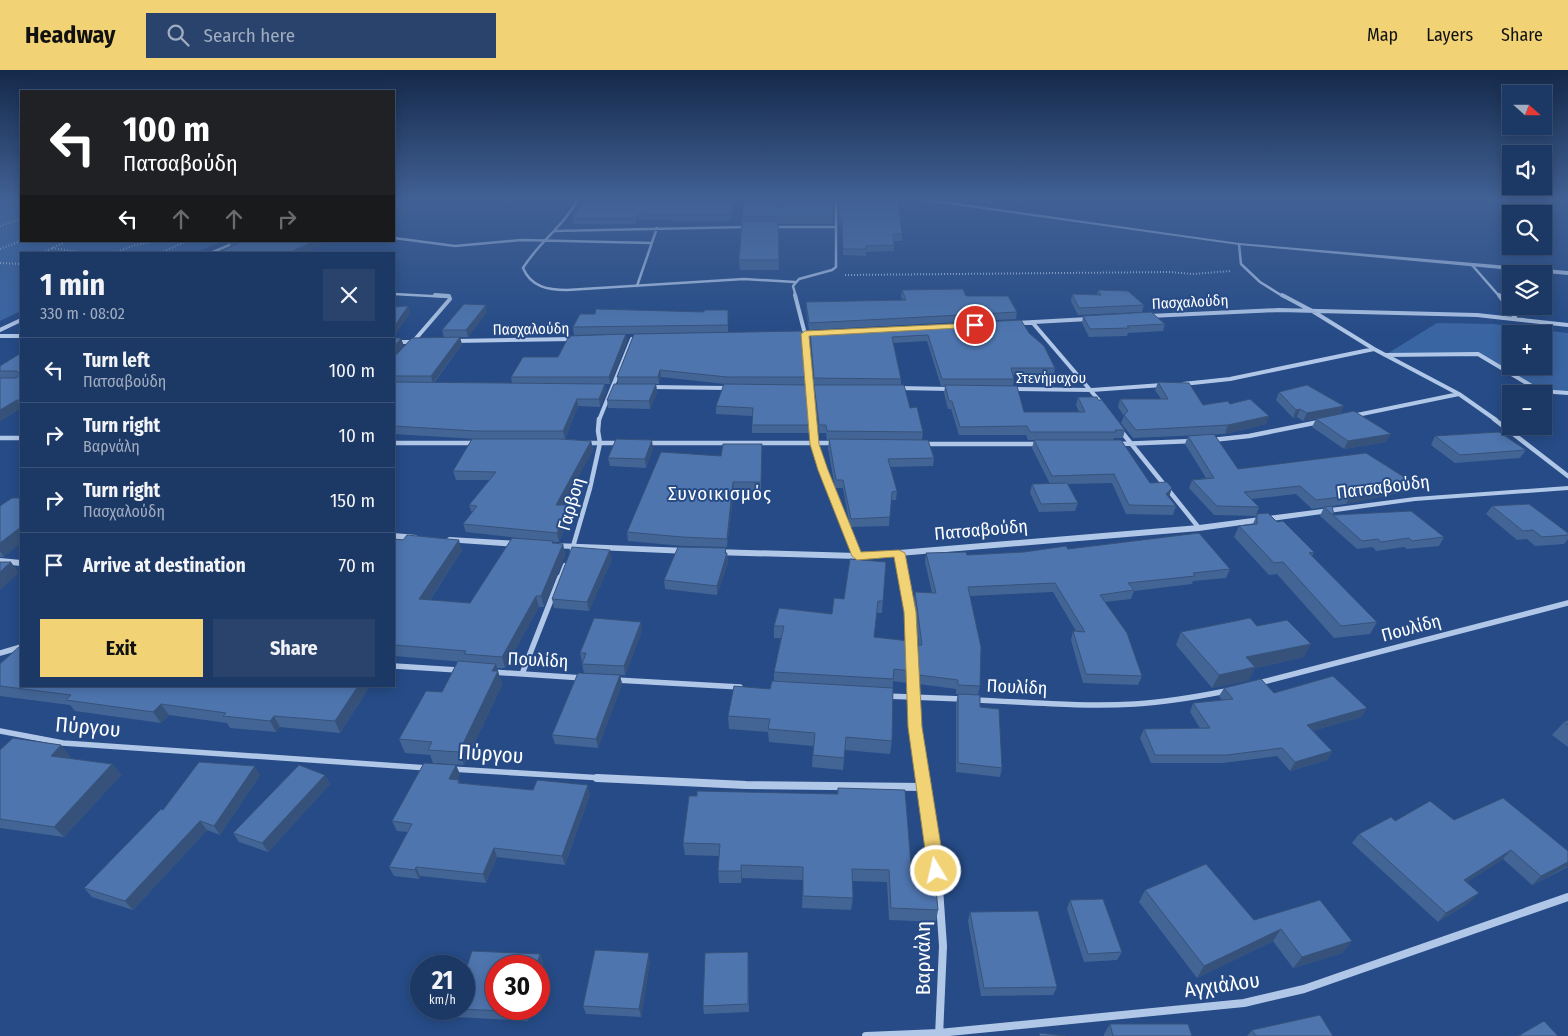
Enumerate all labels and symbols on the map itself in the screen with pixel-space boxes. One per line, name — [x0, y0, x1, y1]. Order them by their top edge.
north arrow — [1502, 85, 1552, 135]
street label: Πασχαλούδη — [1151, 291, 1229, 313]
pin — [954, 304, 996, 346]
street label: Πασχαλούδη — [492, 319, 570, 339]
street label: Στενήμαχου — [1016, 369, 1086, 387]
street label: Πατσαβούδη — [1335, 470, 1431, 504]
street label: Γαρβοη — [553, 475, 589, 533]
district label: Συνοικισμός — [668, 482, 772, 505]
street label: Πατσαβούδη — [933, 515, 1029, 545]
street label: Πουλίδη — [1379, 610, 1443, 646]
street label: Πουλίδη — [507, 647, 569, 673]
street label: Πουλίδη — [986, 674, 1048, 700]
street label: Πύργου — [54, 711, 122, 743]
street label: Πύργου — [458, 739, 524, 769]
position arrow — [909, 844, 961, 896]
street label: Βαρνάλη — [910, 921, 936, 995]
speed limit sign: 30 — [485, 955, 550, 1020]
street label: Αγχιάλου — [1182, 967, 1262, 1003]

